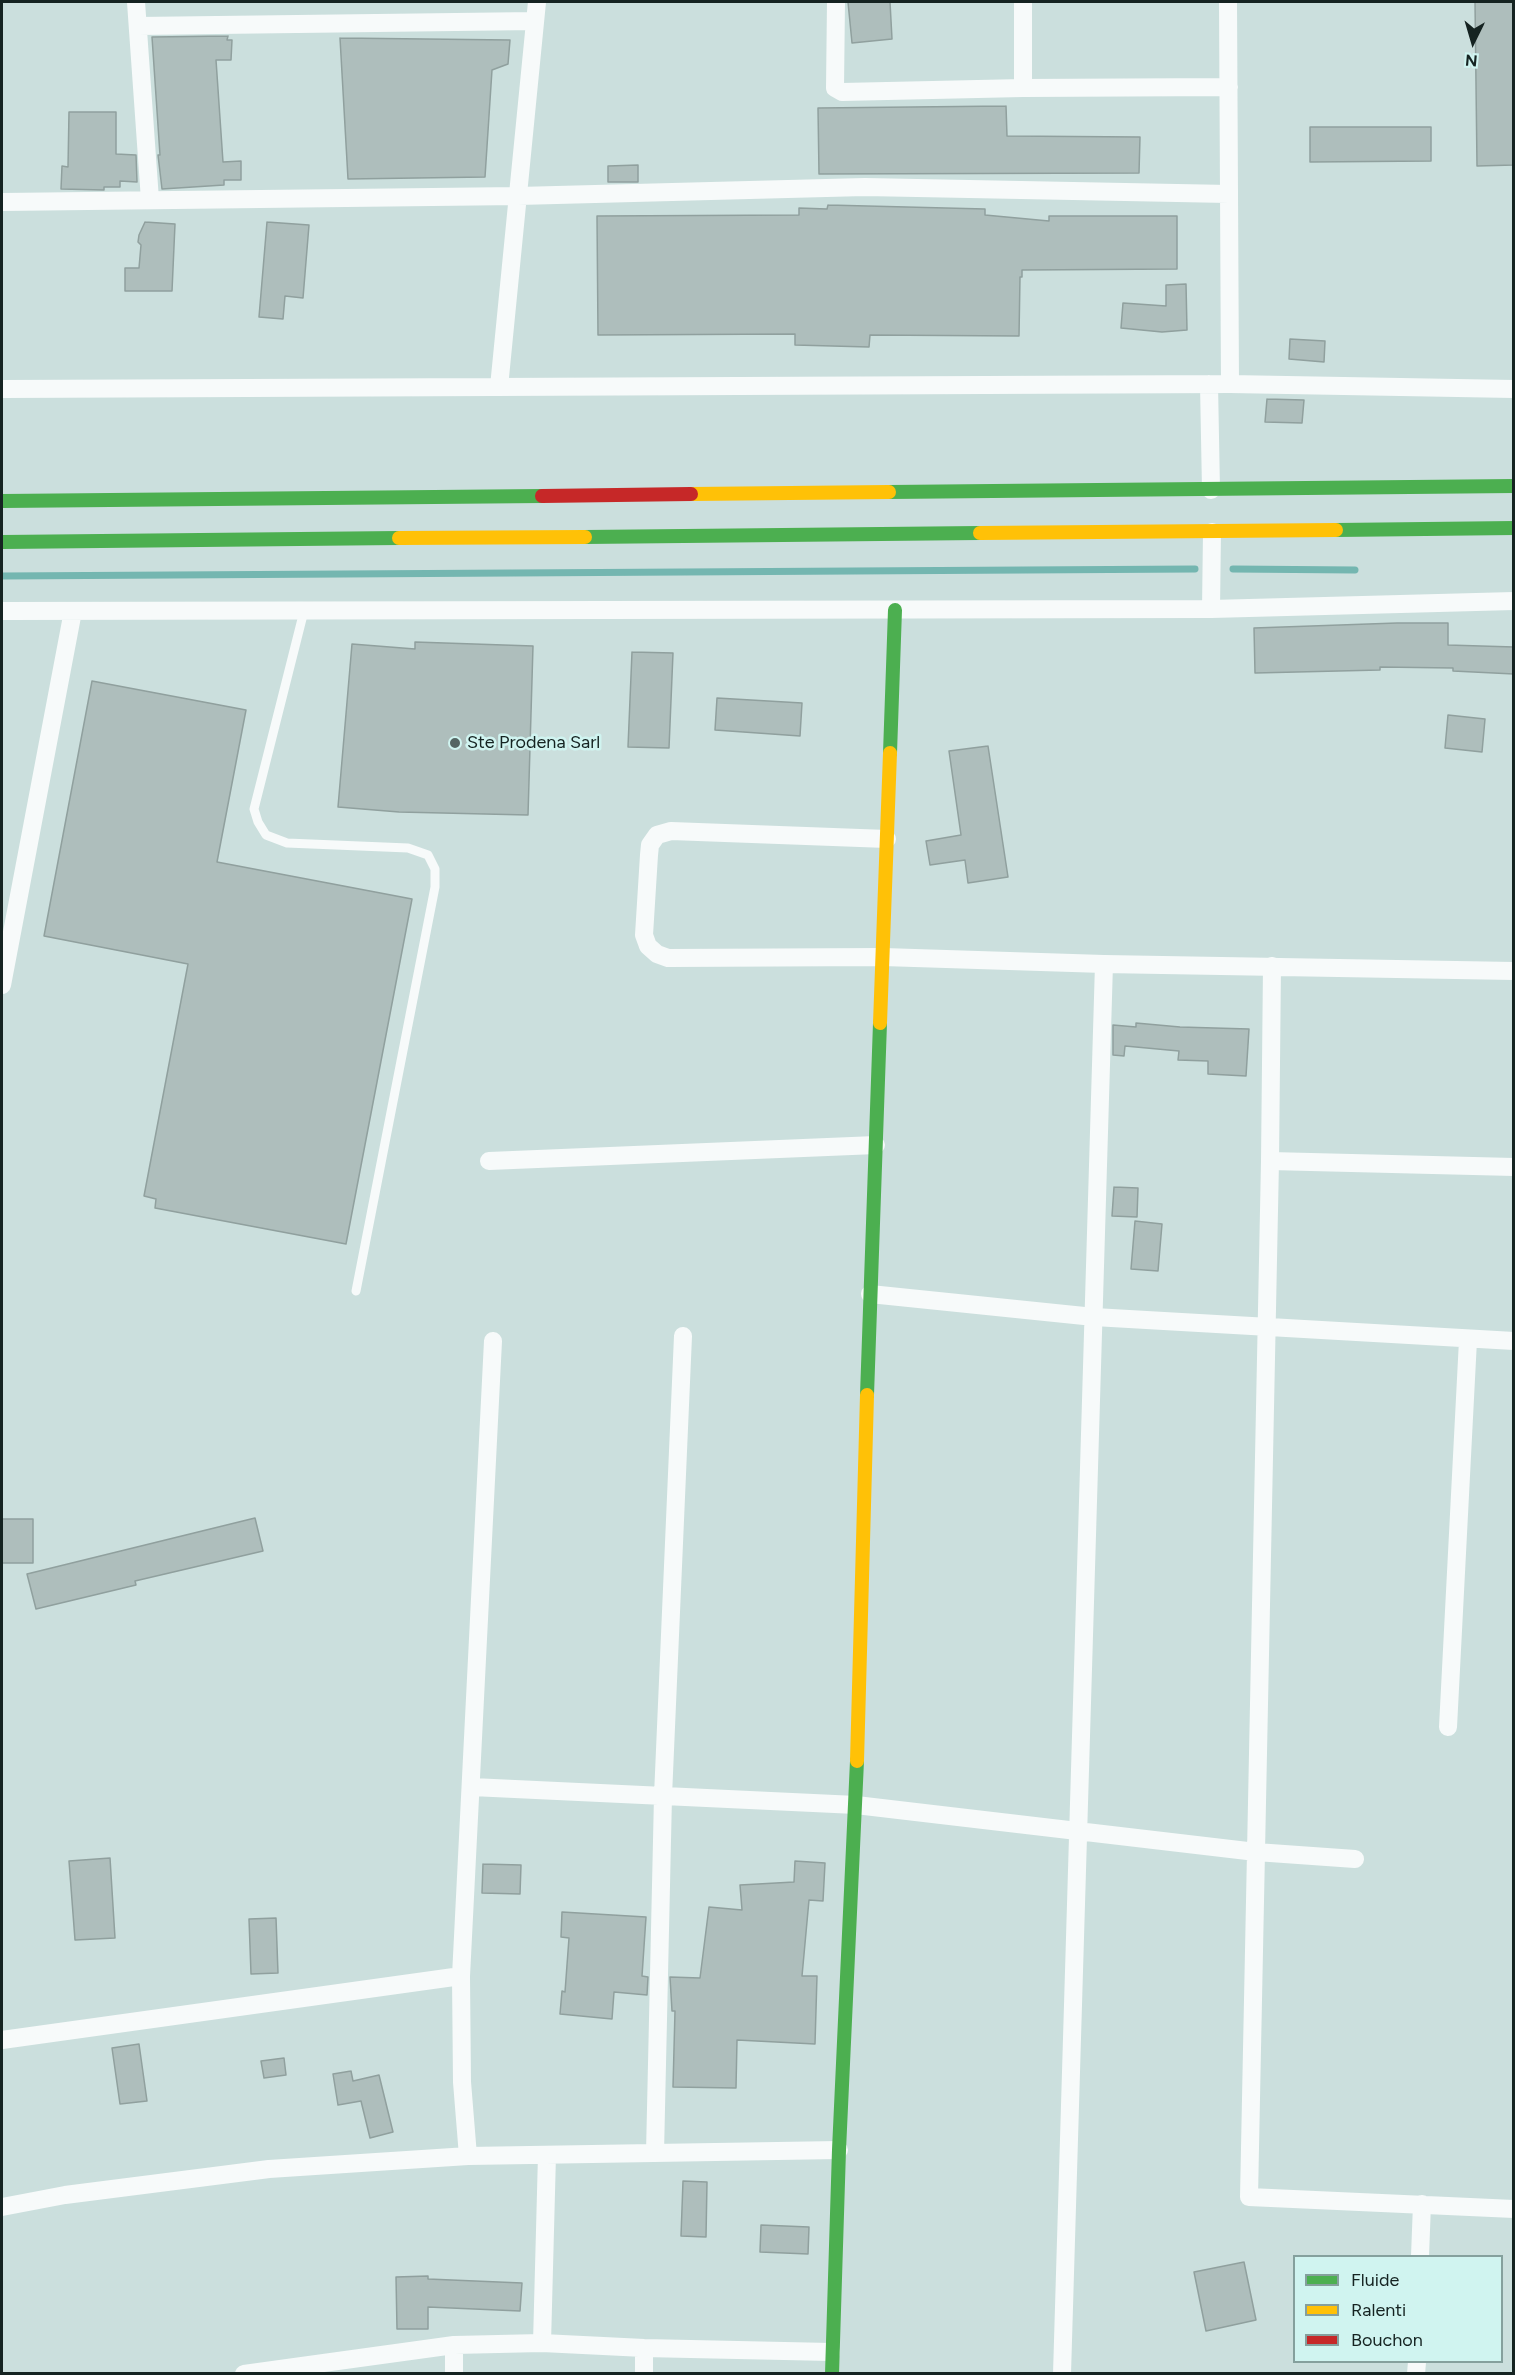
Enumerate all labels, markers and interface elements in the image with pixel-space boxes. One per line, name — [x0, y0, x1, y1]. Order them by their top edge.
north arrow — [1443, 12, 1503, 72]
text: N — [1464, 50, 1478, 70]
place label: Ste Prodena Sarl — [467, 732, 600, 754]
marker: Ste Prodena Sarl — [448, 736, 462, 750]
legend — [1293, 2255, 1503, 2363]
text: Fluide — [1351, 2269, 1399, 2291]
text: Ralenti — [1351, 2299, 1406, 2321]
text: Bouchon — [1351, 2329, 1423, 2351]

